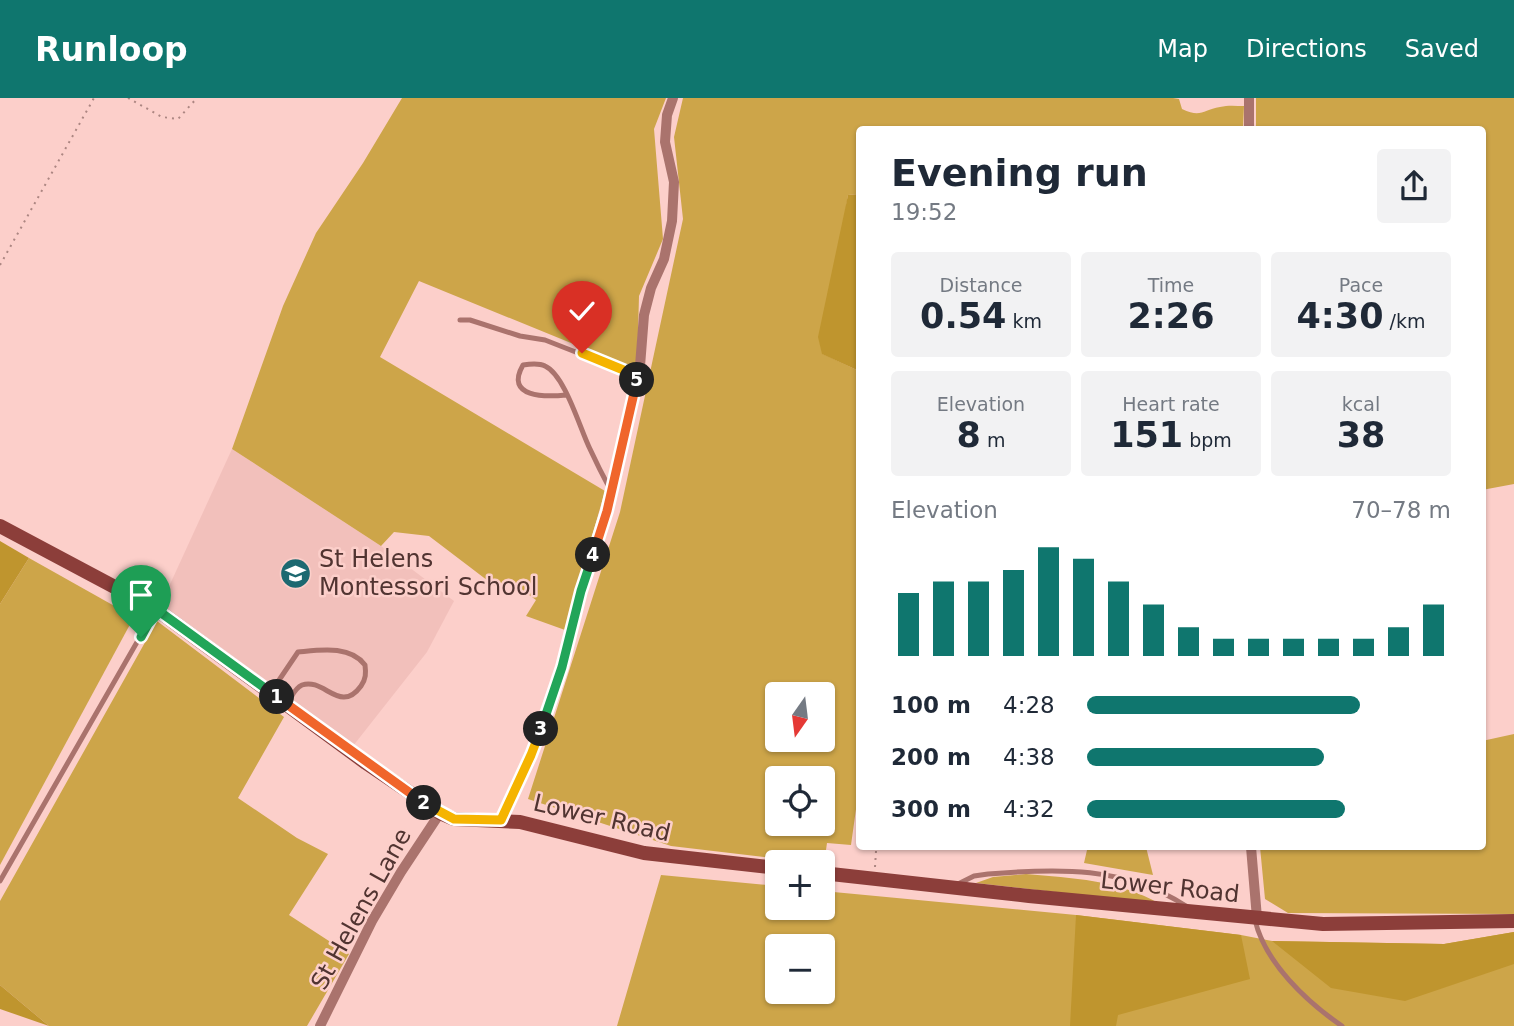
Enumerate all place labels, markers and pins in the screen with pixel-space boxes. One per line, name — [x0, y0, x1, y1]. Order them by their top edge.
pin — [552, 281, 612, 353]
pin: 5 — [620, 362, 654, 398]
pin: 4 — [576, 538, 610, 573]
place label: St Helens Montessori School — [319, 545, 537, 601]
school or university icon: St Helens Montessori School — [279, 556, 313, 590]
pin — [111, 565, 171, 637]
pin: 1 — [260, 680, 294, 714]
pin: 3 — [524, 712, 558, 746]
pin: 2 — [406, 786, 442, 820]

